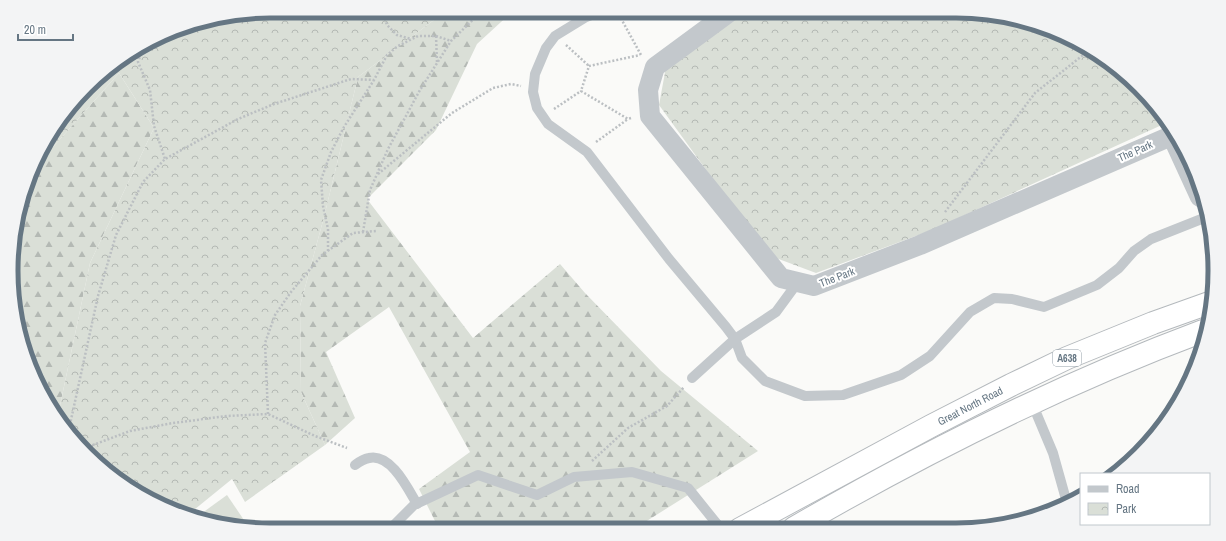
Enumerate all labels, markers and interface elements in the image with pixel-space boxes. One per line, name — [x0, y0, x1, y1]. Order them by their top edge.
scale bar — [18, 16, 73, 42]
text: 20 m — [24, 22, 46, 38]
street label: The Park — [1115, 137, 1155, 165]
street label: The Park — [817, 264, 857, 290]
road number: A638 — [1053, 350, 1081, 366]
street label: Great North Road — [935, 383, 1005, 428]
legend — [1080, 473, 1210, 525]
text: Road — [1116, 481, 1140, 497]
text: Park — [1116, 501, 1136, 517]

